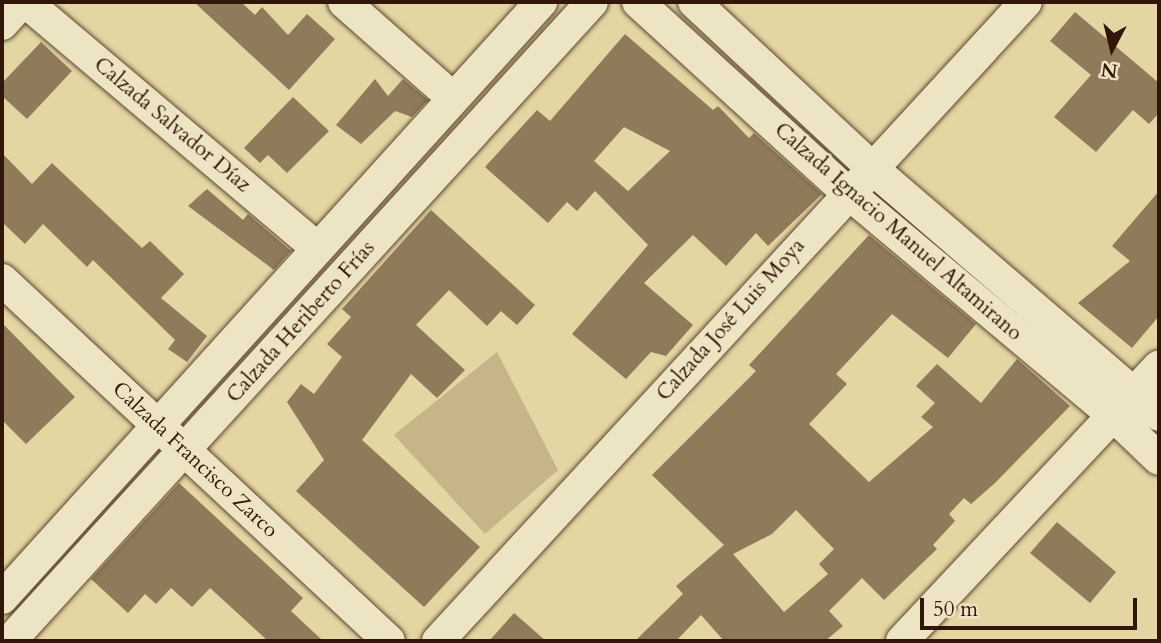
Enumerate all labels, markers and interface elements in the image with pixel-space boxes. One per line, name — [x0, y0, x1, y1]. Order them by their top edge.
north arrow — [1077, 14, 1147, 84]
street label: Calzada Salvador Díaz — [89, 52, 255, 198]
text: N — [1100, 56, 1119, 84]
street label: Calzada Ignacio Manuel Altamirano — [769, 118, 1027, 346]
street label: Calzada José Luis Moya — [652, 234, 810, 406]
street label: Calzada Heriberto Frías — [222, 236, 380, 408]
street label: Calzada Francisco Zarco — [107, 377, 283, 543]
scale bar — [923, 584, 1140, 628]
text: 50 m — [933, 595, 978, 624]

